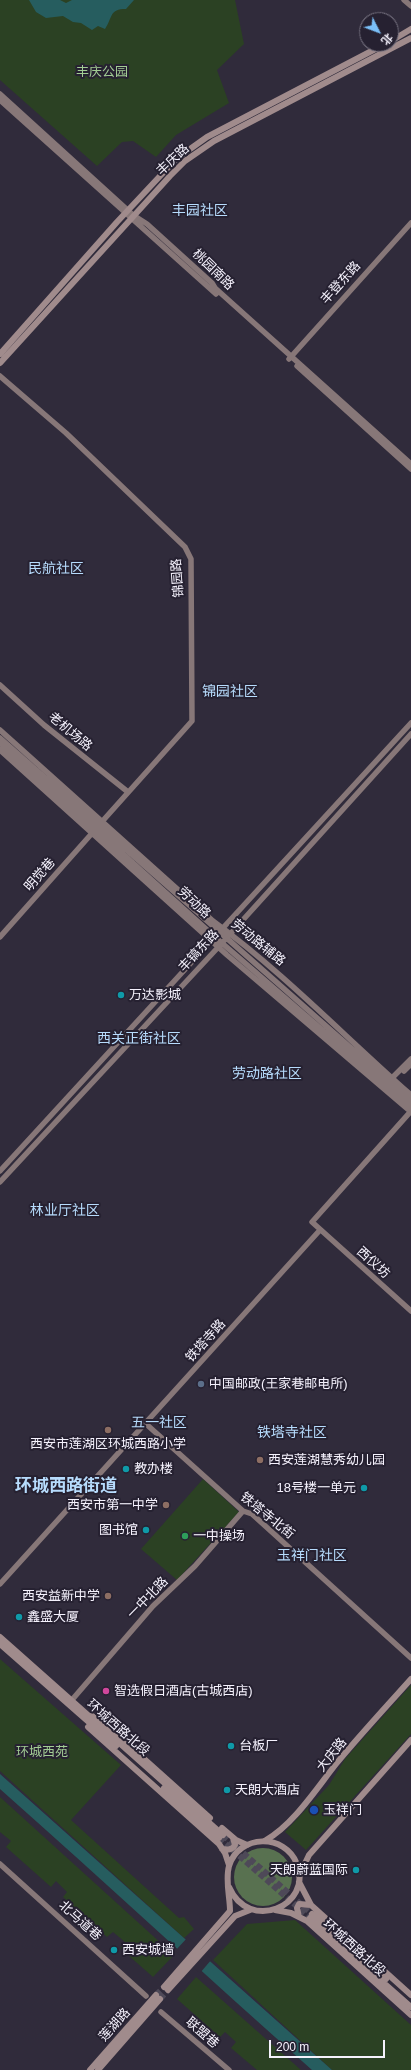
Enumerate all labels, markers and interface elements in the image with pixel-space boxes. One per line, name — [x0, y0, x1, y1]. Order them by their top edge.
north arrow — [359, 12, 399, 52]
text: 北 — [379, 31, 395, 47]
park label: 丰庆公园 — [76, 64, 128, 80]
street label: 丰庆路 — [153, 141, 193, 179]
district label: 丰园社区 — [172, 203, 228, 219]
street label: 桃园南路 — [189, 246, 237, 294]
street label: 丰登东路 — [318, 258, 364, 308]
street label: 锦园路 — [169, 558, 187, 598]
district label: 民航社区 — [28, 561, 84, 577]
district label: 锦园社区 — [202, 684, 258, 700]
street label: 老机场路 — [45, 709, 95, 755]
street label: 明觉巷 — [21, 855, 59, 895]
street label: 劳动路 — [174, 884, 214, 922]
street label: 劳动路辅路 — [228, 916, 288, 970]
street label: 丰镐东路 — [176, 927, 222, 975]
place label: 万达影城 — [129, 987, 181, 1003]
marker: 万达影城 — [116, 990, 126, 1000]
district label: 西关正街社区 — [97, 1031, 181, 1047]
district label: 劳动路社区 — [232, 1066, 302, 1082]
district label: 林业厅社区 — [30, 1203, 100, 1219]
street label: 西仪坊 — [353, 1244, 393, 1282]
street label: 铁塔寺路 — [183, 1316, 229, 1366]
place label: 中国邮政(王家巷邮电所) — [209, 1376, 348, 1392]
marker: 中国邮政(王家巷邮电所) — [196, 1379, 206, 1389]
district label: 五一社区 — [131, 1415, 187, 1431]
marker: 西安市莲湖区环城西路小学 — [103, 1425, 113, 1435]
district label: 铁塔寺社区 — [257, 1425, 327, 1441]
place label: 西安市莲湖区环城西路小学 — [30, 1436, 186, 1452]
place label: 西安莲湖慧秀幼儿园 — [268, 1452, 385, 1468]
marker: 西安莲湖慧秀幼儿园 — [255, 1455, 265, 1465]
place label: 教办楼 — [134, 1461, 173, 1477]
marker: 教办楼 — [121, 1464, 131, 1474]
district label: 环城西路街道 — [15, 1476, 117, 1496]
place label: 18号楼一单元 — [277, 1480, 356, 1496]
marker: 18号楼一单元 — [359, 1483, 369, 1493]
street label: 铁塔寺北街 — [237, 1489, 297, 1543]
place label: 西安市第一中学 — [67, 1497, 158, 1513]
marker: 西安市第一中学 — [161, 1500, 171, 1510]
place label: 图书馆 — [99, 1522, 138, 1538]
marker: 图书馆 — [141, 1525, 151, 1535]
place label: 一中操场 — [193, 1528, 245, 1544]
marker: 一中操场 — [180, 1531, 190, 1541]
district label: 玉祥门社区 — [277, 1548, 347, 1564]
street label: 一中北路 — [124, 1574, 172, 1622]
place label: 西安益新中学 — [22, 1588, 100, 1604]
marker: 西安益新中学 — [103, 1591, 113, 1601]
place label: 鑫盛大厦 — [27, 1609, 79, 1625]
marker: 鑫盛大厦 — [14, 1612, 24, 1622]
place label: 智选假日酒店(古城西店) — [114, 1683, 253, 1699]
marker: 智选假日酒店(古城西店) — [101, 1686, 111, 1696]
street label: 环城西路北段 — [83, 1697, 153, 1759]
street label: 大庆路 — [314, 1735, 350, 1775]
place label: 台板厂 — [239, 1738, 278, 1754]
marker: 台板厂 — [226, 1741, 236, 1751]
park label: 环城西苑 — [16, 1744, 68, 1760]
place label: 天朗大酒店 — [235, 1782, 300, 1798]
marker: 天朗大酒店 — [222, 1785, 232, 1795]
place label: 玉祥门 — [323, 1802, 362, 1818]
marker: 玉祥门 — [308, 1804, 320, 1816]
place label: 天朗蔚蓝国际 — [270, 1862, 348, 1878]
marker: 天朗蔚蓝国际 — [351, 1865, 361, 1875]
street label: 北马道巷 — [55, 1898, 105, 1944]
street label: 环城西路北段 — [320, 1916, 388, 1980]
place label: 西安城墙 — [122, 1942, 174, 1958]
marker: 西安城墙 — [109, 1945, 119, 1955]
street label: 莲湖路 — [96, 2005, 134, 2045]
street label: 联盟巷 — [182, 2014, 222, 2052]
scale bar — [271, 2032, 387, 2058]
text: 200 m — [276, 2040, 309, 2054]

